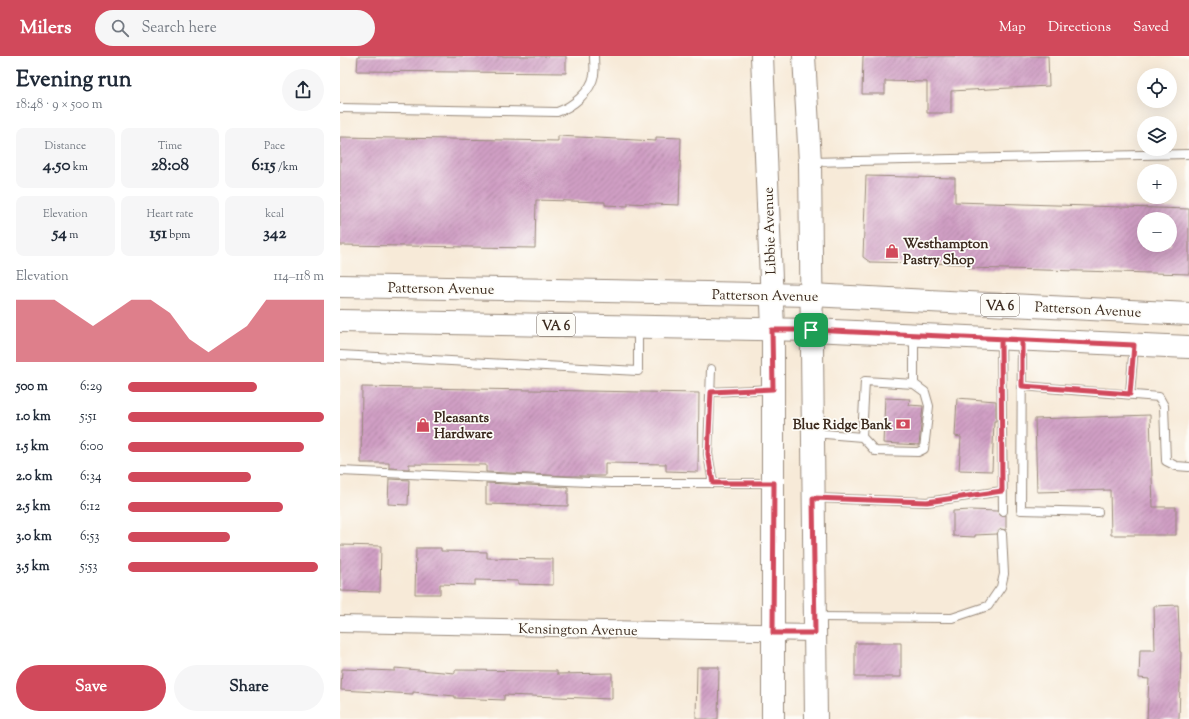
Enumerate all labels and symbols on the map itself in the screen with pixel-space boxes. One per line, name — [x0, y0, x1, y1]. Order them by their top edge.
street label: Libbie Avenue — [759, 187, 783, 275]
place label: Westhampton Pastry Shop — [903, 235, 989, 271]
shop icon: Westhampton Pastry Shop — [884, 243, 900, 259]
street label: Patterson Avenue — [388, 279, 494, 301]
street label: Patterson Avenue — [712, 286, 818, 308]
road number: VA 6 — [981, 294, 1019, 316]
street label: Patterson Avenue — [1034, 298, 1142, 324]
pin — [794, 313, 828, 347]
road number: VA 6 — [537, 314, 575, 336]
place label: Pleasants Hardware — [434, 409, 493, 445]
place label: Blue Ridge Bank — [793, 416, 892, 436]
bank icon: Blue Ridge Bank — [895, 416, 911, 432]
shop icon: Pleasants Hardware — [415, 417, 431, 433]
street label: Kensington Avenue — [518, 620, 638, 642]

